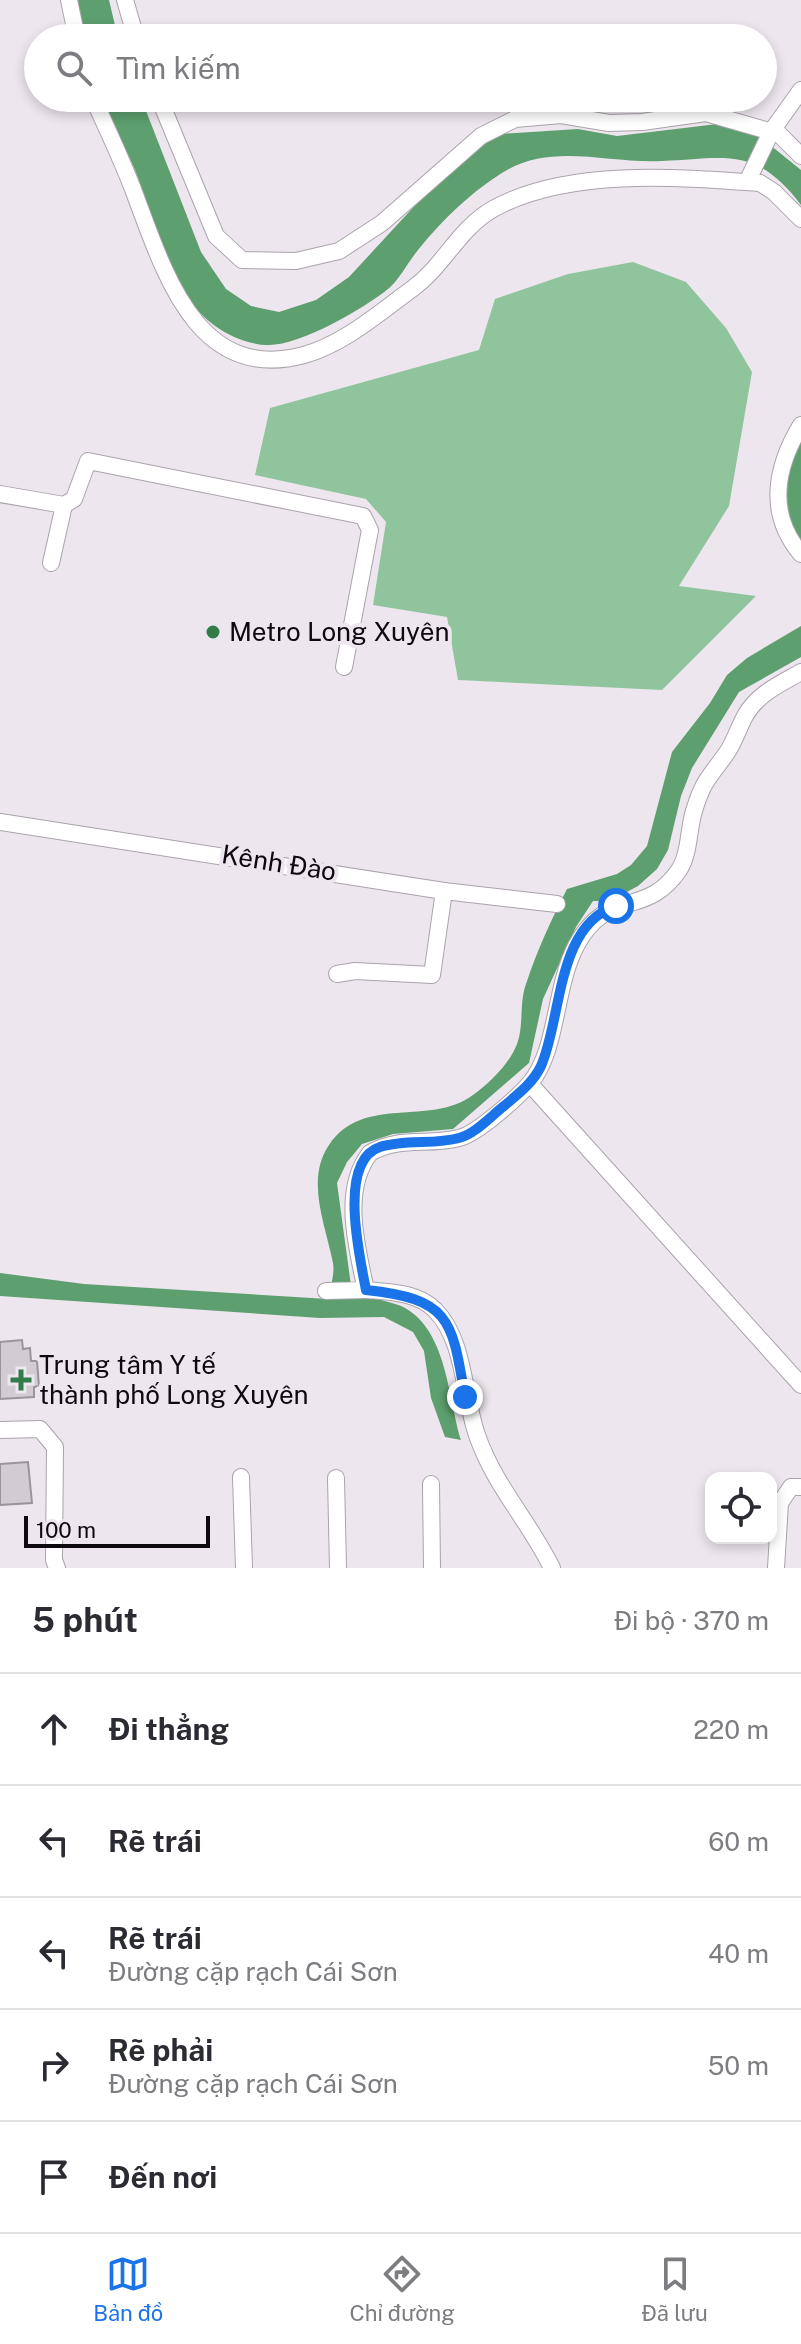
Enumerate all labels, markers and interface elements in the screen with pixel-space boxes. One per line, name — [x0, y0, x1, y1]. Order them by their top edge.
search box — [24, 24, 777, 112]
icon: search — [52, 46, 96, 90]
text: Tìm kiếm — [116, 50, 241, 86]
place label: Metro Long Xuyên — [229, 616, 449, 647]
marker: Metro Long Xuyên — [204, 623, 222, 641]
street label: Kênh Đào — [220, 838, 339, 887]
route start — [598, 888, 634, 924]
place label: Trung tâm Y tế thành phố Long Xuyên — [39, 1349, 309, 1410]
marker: Trung tâm Y tế thành phố Long Xuyên — [10, 1369, 32, 1391]
route end — [447, 1379, 483, 1415]
map controls — [705, 1472, 777, 1544]
button: locate — [705, 1472, 777, 1544]
scale bar — [24, 1512, 210, 1548]
text: 100 m — [36, 1517, 96, 1543]
text: 5 phút — [32, 1600, 138, 1640]
text: Đi bộ · 370 m — [614, 1605, 769, 1636]
icon: ahead — [32, 1707, 76, 1751]
text: Đi thẳng — [108, 1711, 229, 1747]
text: 220 m — [693, 1714, 769, 1745]
icon: left — [32, 1819, 76, 1863]
text: Rẽ trái — [108, 1823, 202, 1859]
text: 60 m — [708, 1826, 769, 1857]
text: Rẽ trái — [108, 1920, 202, 1956]
icon: left — [32, 1931, 76, 1975]
text: 40 m — [708, 1938, 769, 1969]
text: Đường cặp rạch Cái Sơn — [108, 1956, 398, 1987]
text: Rẽ phải — [108, 2032, 213, 2068]
icon: right — [32, 2043, 76, 2087]
text: 50 m — [708, 2050, 769, 2081]
text: Đường cặp rạch Cái Sơn — [108, 2068, 398, 2099]
icon: arrive — [32, 2155, 76, 2199]
text: Đến nơi — [108, 2159, 217, 2195]
tab: Bản đồ — [93, 2252, 163, 2326]
tab: Chỉ đường — [350, 2252, 455, 2326]
tab: Đã lưu — [641, 2252, 708, 2326]

